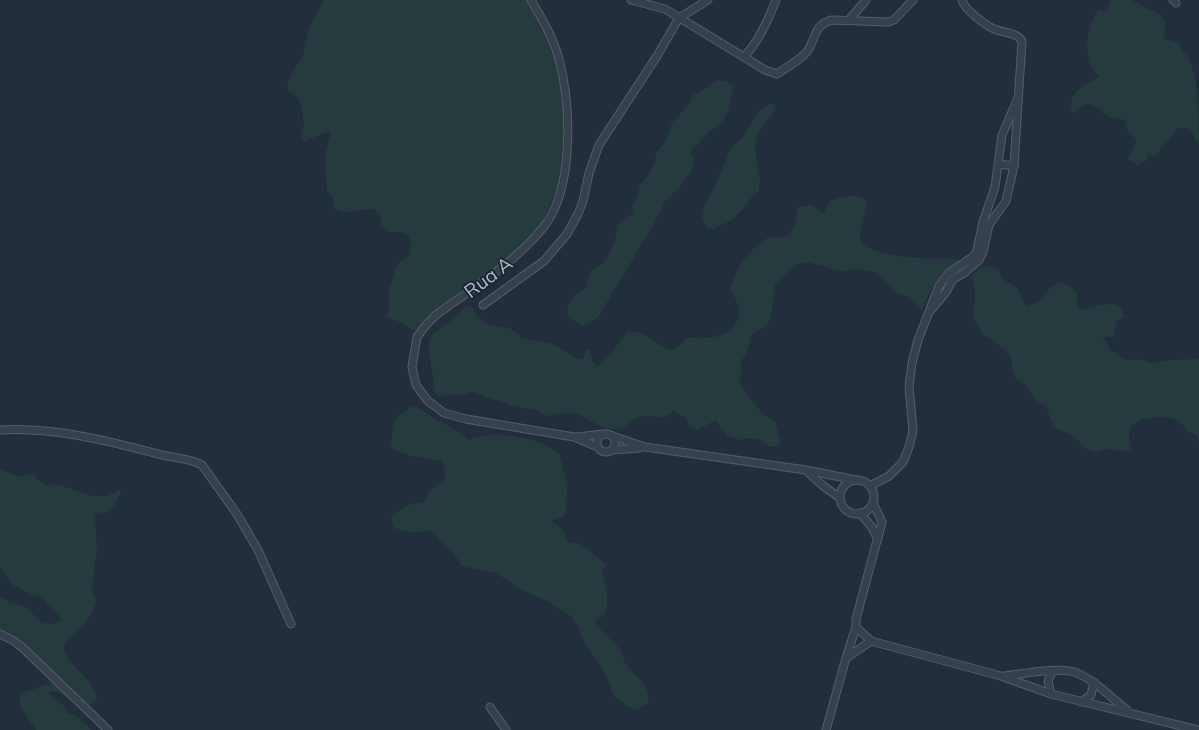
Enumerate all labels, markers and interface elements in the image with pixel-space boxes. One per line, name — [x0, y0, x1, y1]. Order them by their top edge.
street label: Rua A — [459, 251, 517, 303]

